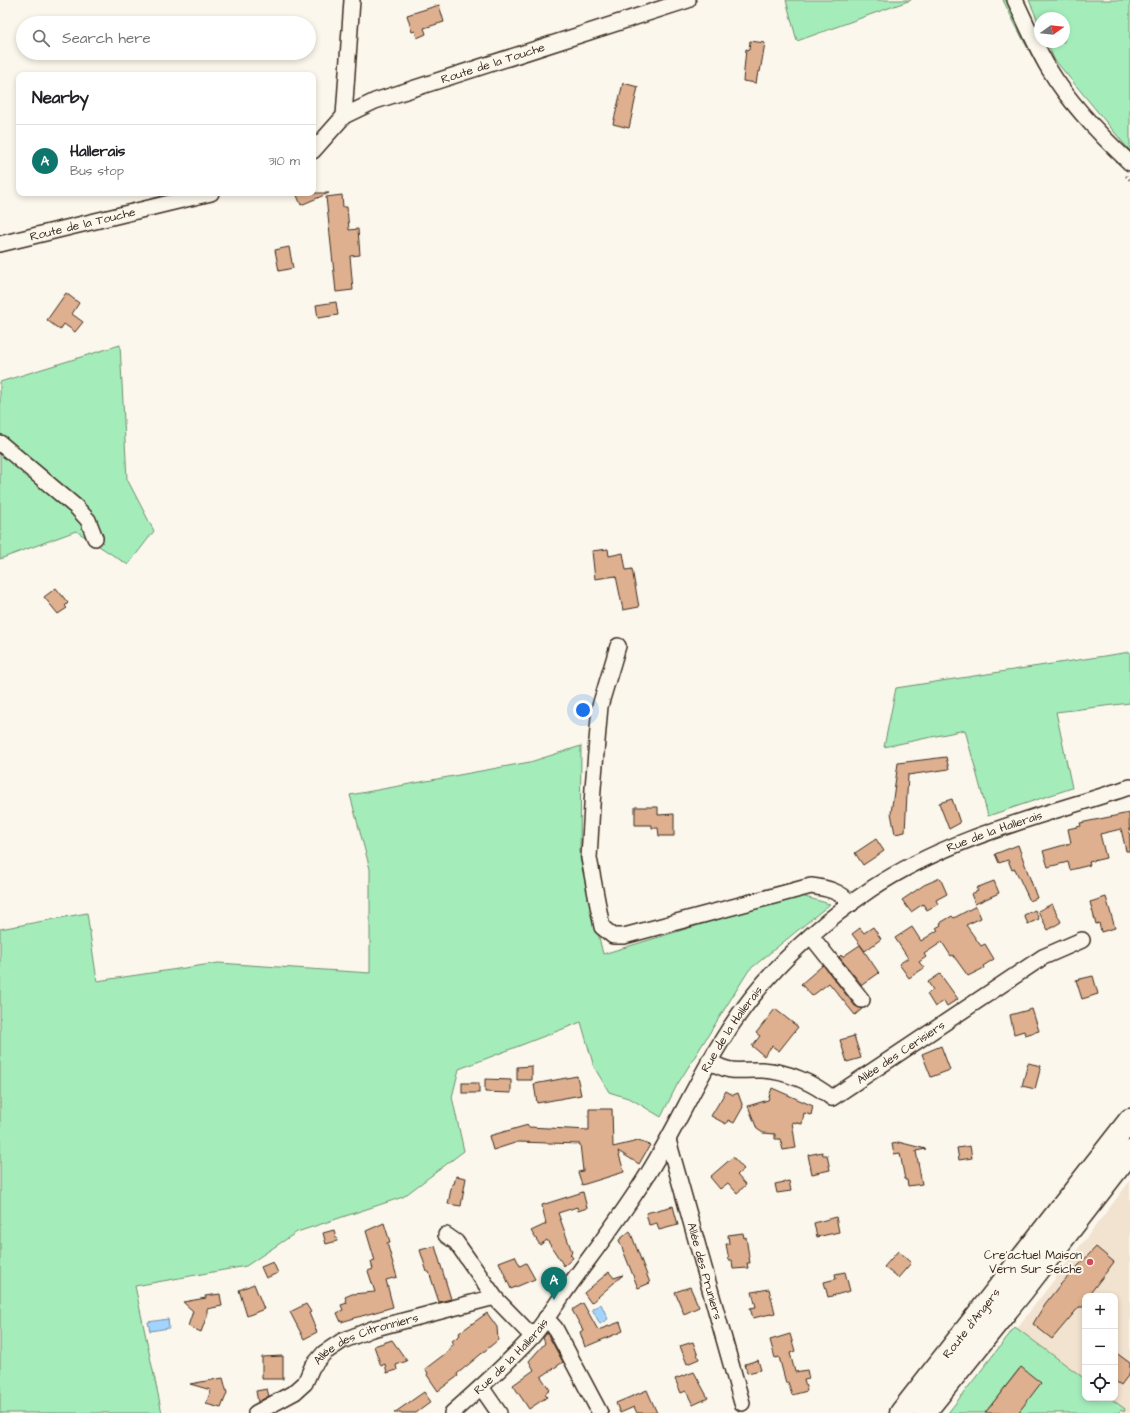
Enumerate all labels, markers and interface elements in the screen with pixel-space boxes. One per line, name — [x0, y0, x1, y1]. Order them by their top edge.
north arrow — [1034, 12, 1070, 48]
search box — [16, 16, 316, 60]
icon: search — [30, 27, 52, 49]
text: Search here — [62, 28, 151, 49]
street label: Route de la Touche — [439, 38, 547, 88]
text: Nearby — [32, 86, 89, 110]
text: Hallerais — [70, 141, 125, 162]
text: A — [41, 152, 49, 170]
text: 310 m — [268, 152, 300, 170]
text: Bus stop — [70, 162, 124, 180]
street label: Route de la Touche — [28, 203, 138, 245]
your location — [573, 700, 593, 720]
street label: Rue de la Hallerais — [944, 806, 1044, 856]
street label: Rue de la Hallerais — [697, 982, 766, 1075]
street label: Allée des Cerisiers — [853, 1016, 948, 1088]
street label: Allée des Pruniers — [683, 1220, 727, 1321]
place label: Cre'actuel Maison Vern Sur Seiche — [984, 1247, 1083, 1278]
marker: Cre'actuel Maison Vern Sur Seiche — [1085, 1257, 1095, 1267]
pin: A — [541, 1267, 567, 1300]
street label: Route d'Angers — [938, 1285, 1004, 1362]
map controls — [1082, 1293, 1118, 1401]
button: + — [1082, 1293, 1118, 1329]
street label: Allée des Citronniers — [309, 1309, 420, 1368]
street label: Rue de la Hallerais — [470, 1315, 552, 1398]
button: − — [1082, 1329, 1118, 1365]
button: locate — [1082, 1365, 1118, 1401]

